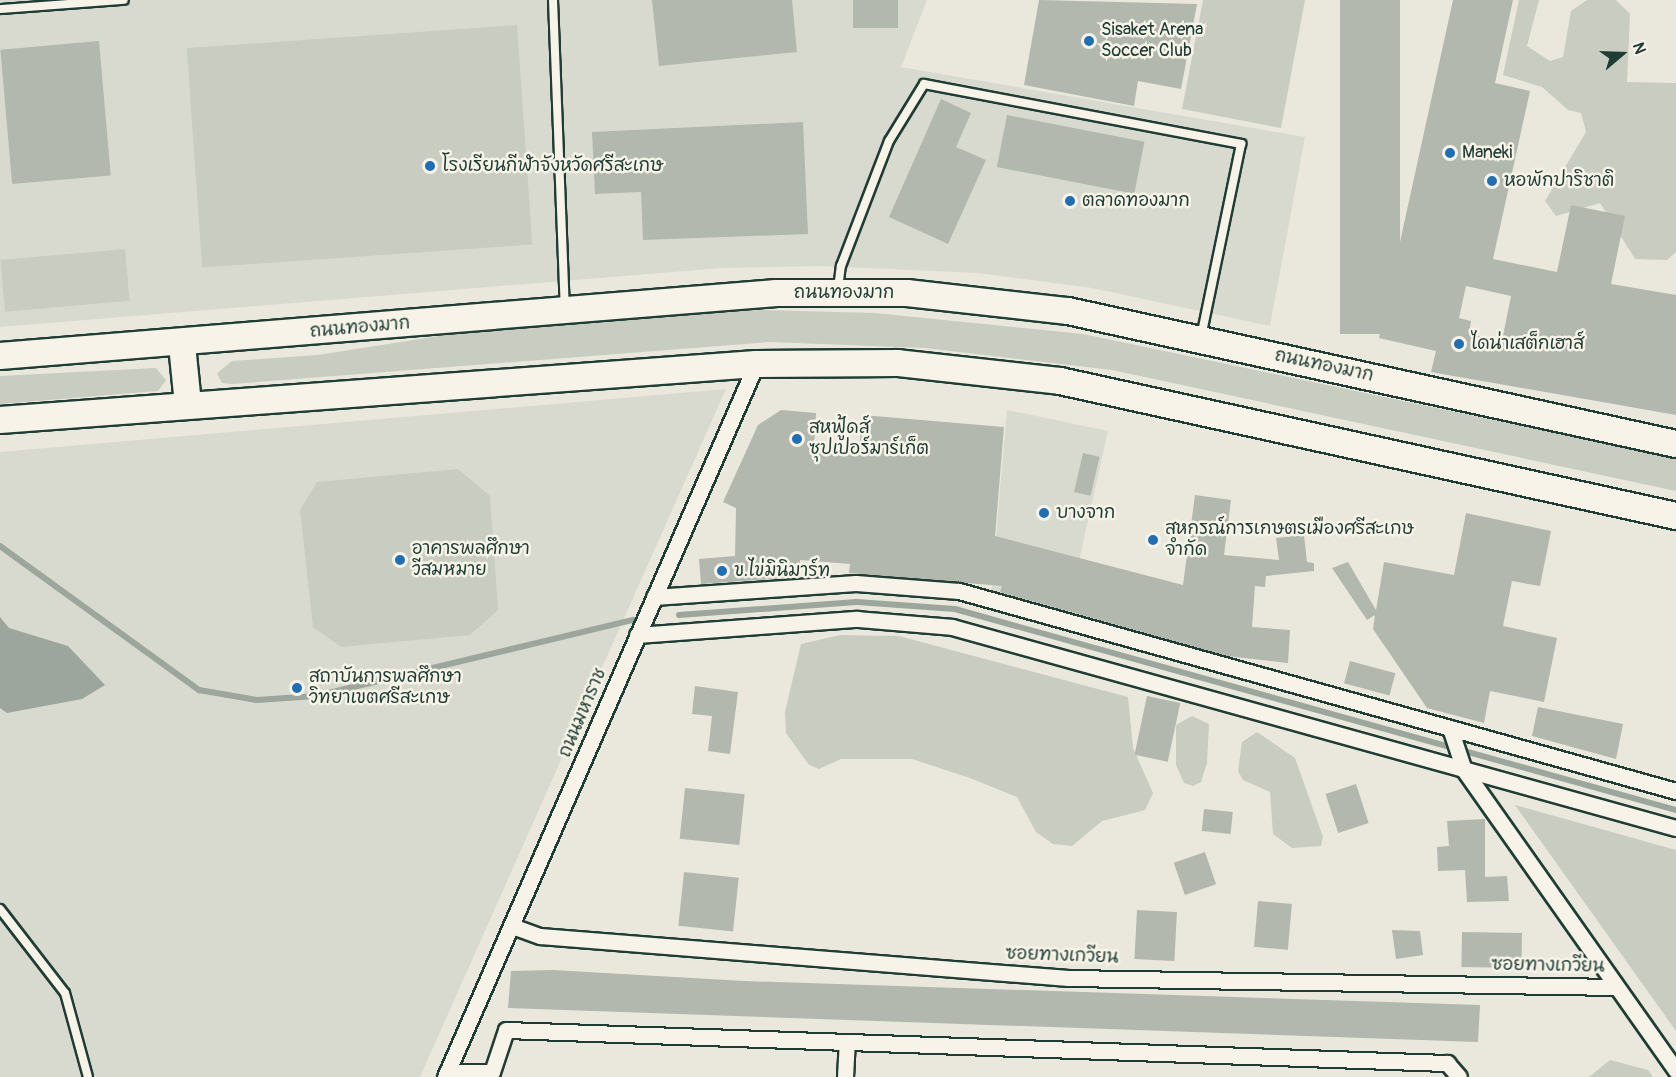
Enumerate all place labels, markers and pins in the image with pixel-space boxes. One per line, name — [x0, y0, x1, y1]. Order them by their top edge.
place label: Sisaket Arena Soccer Club — [1101, 20, 1203, 63]
marker: Sisaket Arena Soccer Club — [1082, 34, 1096, 48]
place label: Maneki — [1462, 142, 1513, 164]
marker: Maneki — [1443, 146, 1457, 160]
place label: โรงเรียนกีฬาจังหวัดศรีสะเกษ — [442, 155, 663, 177]
marker: โรงเรียนกีฬาจังหวัดศรีสะเกษ — [423, 159, 437, 173]
place label: หอพักปาริชาติ — [1504, 170, 1614, 192]
marker: หอพักปาริชาติ — [1485, 174, 1499, 188]
place label: ตลาดทองมาก — [1082, 190, 1190, 212]
marker: ตลาดทองมาก — [1063, 194, 1077, 208]
place label: ไดน่าเสต็กเฮาส์ — [1471, 333, 1584, 355]
marker: ไดน่าเสต็กเฮาส์ — [1452, 337, 1466, 351]
place label: สหฟู้ดส์ ซุปเปอร์มาร์เก็ต — [809, 418, 929, 460]
marker: สหฟู้ดส์ ซุปเปอร์มาร์เก็ต — [790, 432, 804, 446]
place label: บางจาก — [1056, 502, 1115, 524]
marker: บางจาก — [1037, 506, 1051, 520]
place label: สหกรณ์การเกษตรเมืองศรีสะเกษ จำกัด — [1165, 519, 1414, 562]
marker: สหกรณ์การเกษตรเมืองศรีสะเกษ จำกัด — [1146, 533, 1160, 547]
place label: อาคารพลศึกษา วีสมหมาย — [412, 539, 530, 582]
marker: อาคารพลศึกษา วีสมหมาย — [393, 553, 407, 567]
place label: ข.ไข่มินิมาร์ท — [734, 560, 830, 582]
marker: ข.ไข่มินิมาร์ท — [715, 564, 729, 578]
place label: สถาบันการพลศึกษา วิทยาเขตศรีสะเกษ — [309, 667, 462, 710]
marker: สถาบันการพลศึกษา วิทยาเขตศรีสะเกษ — [290, 681, 304, 695]

